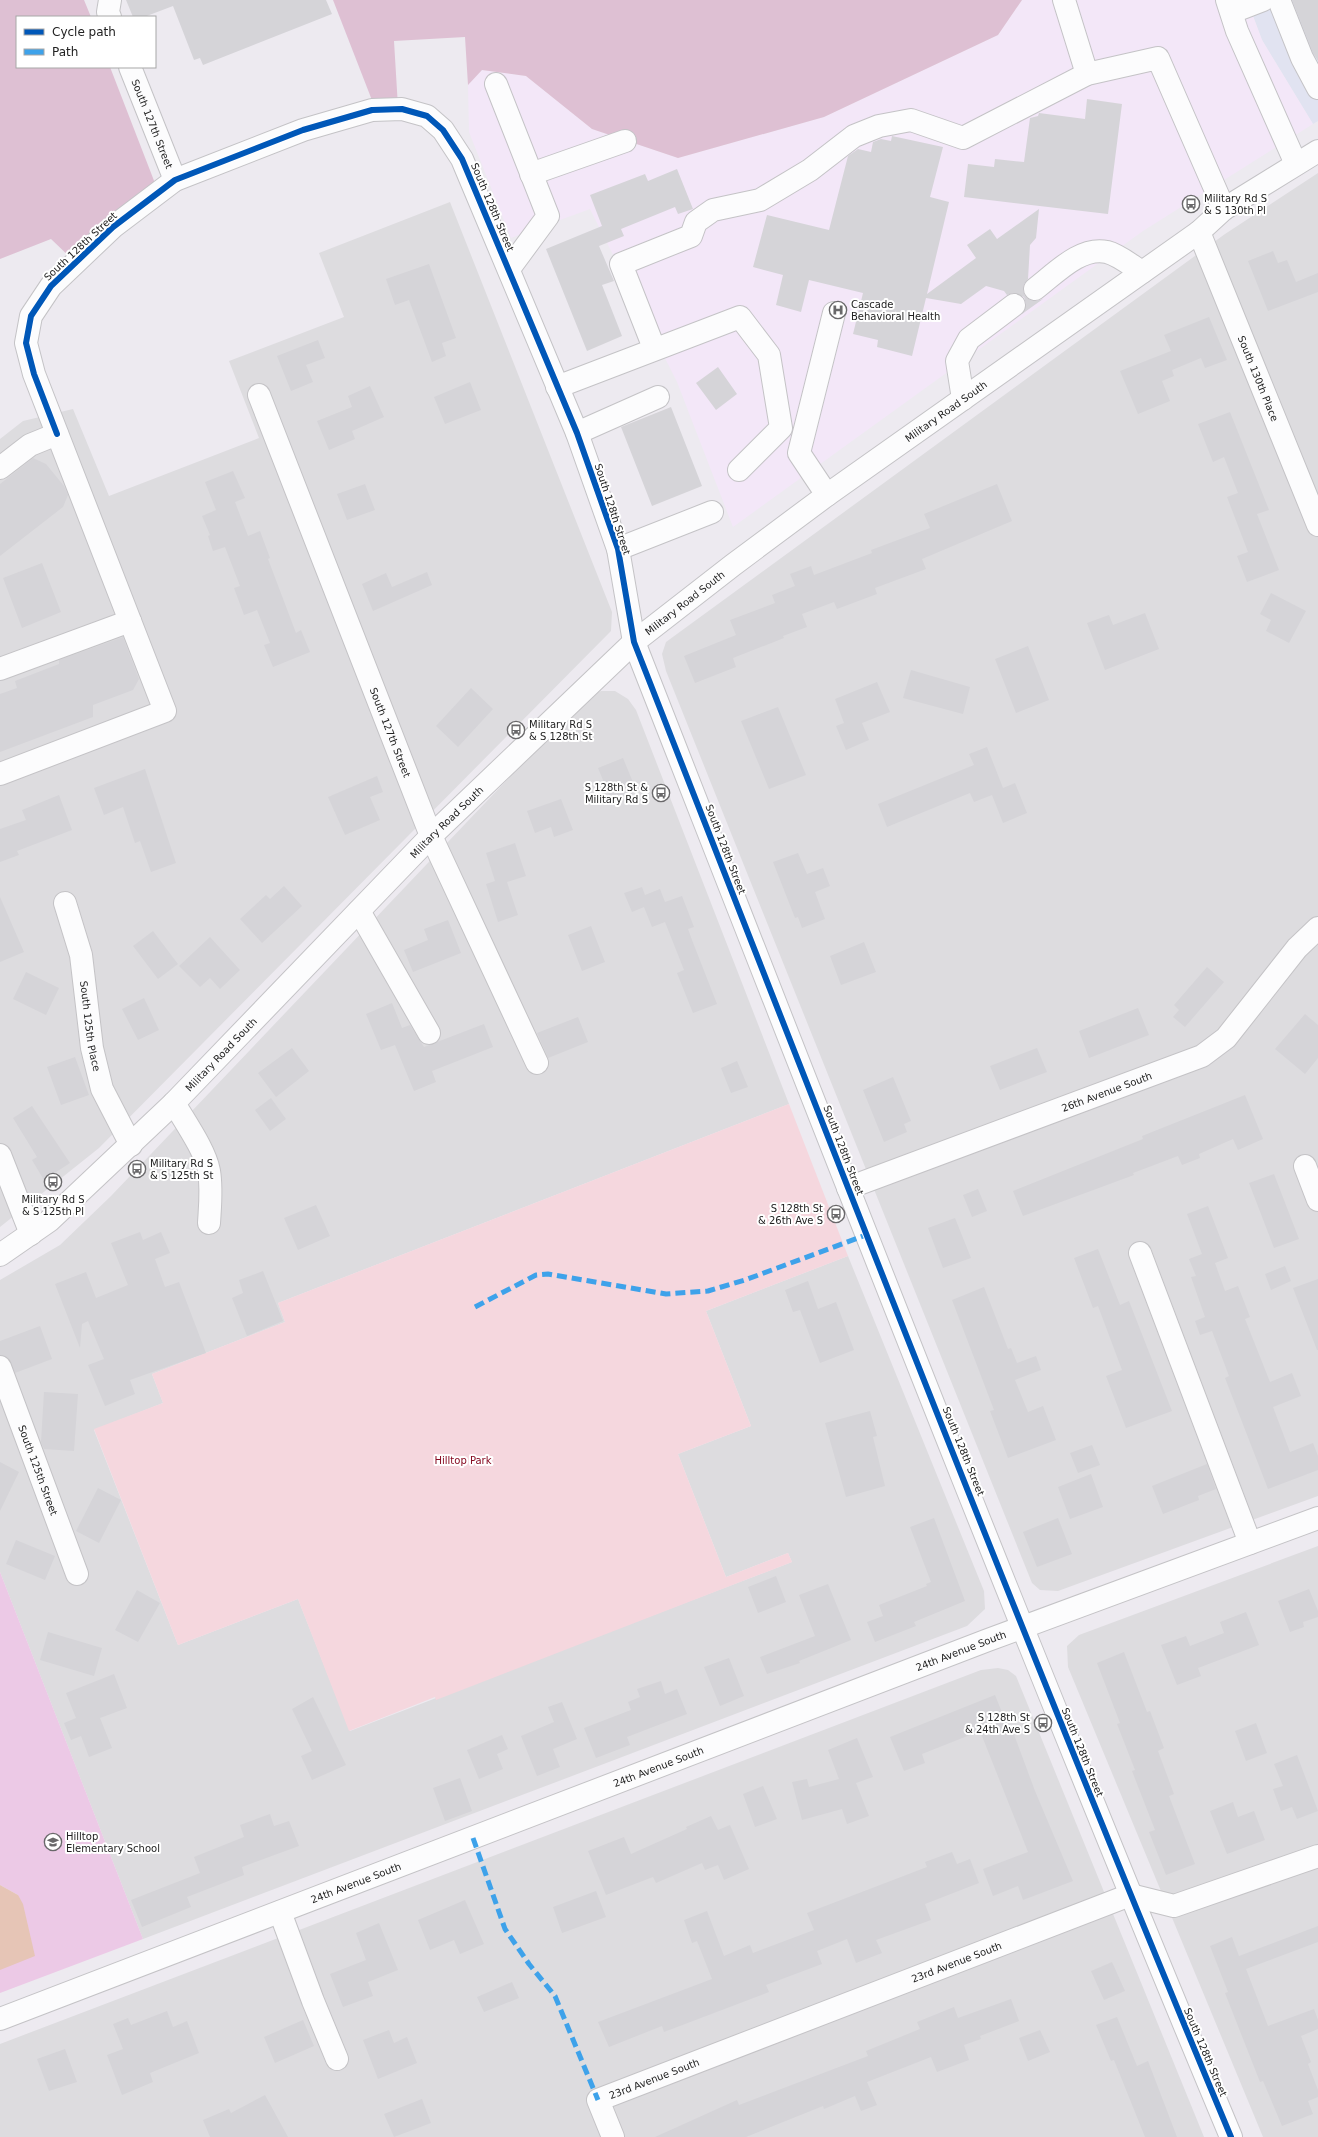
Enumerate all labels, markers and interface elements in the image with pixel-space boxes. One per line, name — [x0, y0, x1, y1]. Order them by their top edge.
legend — [16, 16, 156, 68]
text: Cycle path — [52, 25, 116, 39]
text: Path — [52, 45, 78, 59]
street label: South 127th Street — [129, 78, 175, 170]
street label: South 128th Street — [469, 161, 516, 253]
place label: Military Rd S & S 130th Pl — [1204, 193, 1267, 216]
bus stop icon: Military Rd S & S 130th Pl — [1181, 194, 1201, 214]
street label: South 128th Street — [42, 210, 119, 283]
place label: Cascade Behavioral Health — [851, 299, 940, 322]
hospital icon: Cascade Behavioral Health — [828, 300, 848, 320]
street label: South 130th Place — [1236, 334, 1280, 423]
street label: Military Road South — [903, 379, 989, 444]
street label: South 128th Street — [593, 462, 632, 556]
street label: Military Road South — [643, 569, 727, 637]
street label: South 127th Street — [368, 686, 413, 779]
place label: Military Rd S & S 128th St — [529, 719, 592, 742]
bus stop icon: Military Rd S & S 128th St — [506, 720, 526, 740]
place label: S 128th St & Military Rd S — [585, 782, 648, 805]
bus stop icon: S 128th St & Military Rd S — [651, 783, 671, 803]
street label: Military Road South — [408, 784, 486, 860]
street label: South 128th Street — [703, 803, 748, 896]
street label: South 125th Place — [78, 980, 102, 1072]
street label: Military Road South — [183, 1016, 259, 1094]
street label: 26th Avenue South — [1060, 1070, 1154, 1114]
street label: South 128th Street — [821, 1104, 866, 1197]
place label: Military Rd S & S 125th St — [150, 1158, 213, 1181]
bus stop icon: Military Rd S & S 125th St — [127, 1159, 147, 1179]
bus stop icon: Military Rd S & S 125th Pl — [43, 1172, 63, 1192]
place label: Military Rd S & S 125th Pl — [21, 1194, 85, 1217]
place label: S 128th St & 26th Ave S — [758, 1203, 823, 1226]
bus stop icon: S 128th St & 26th Ave S — [826, 1204, 846, 1224]
street label: South 128th Street — [941, 1405, 986, 1497]
street label: South 125th Street — [16, 1424, 60, 1517]
park label: Hilltop Park — [434, 1455, 492, 1466]
street label: 24th Avenue South — [914, 1629, 1008, 1673]
street label: South 128th Street — [1060, 1706, 1105, 1798]
place label: S 128th St & 24th Ave S — [965, 1712, 1030, 1735]
bus stop icon: S 128th St & 24th Ave S — [1033, 1713, 1053, 1733]
street label: 24th Avenue South — [612, 1745, 705, 1789]
place label: Hilltop Elementary School — [66, 1831, 160, 1854]
school or university icon: Hilltop Elementary School — [43, 1832, 63, 1852]
street label: 24th Avenue South — [309, 1861, 403, 1905]
street label: 23rd Avenue South — [910, 1940, 1003, 1985]
street label: South 128th Street — [1182, 2006, 1229, 2098]
street label: 23rd Avenue South — [608, 2057, 701, 2101]

